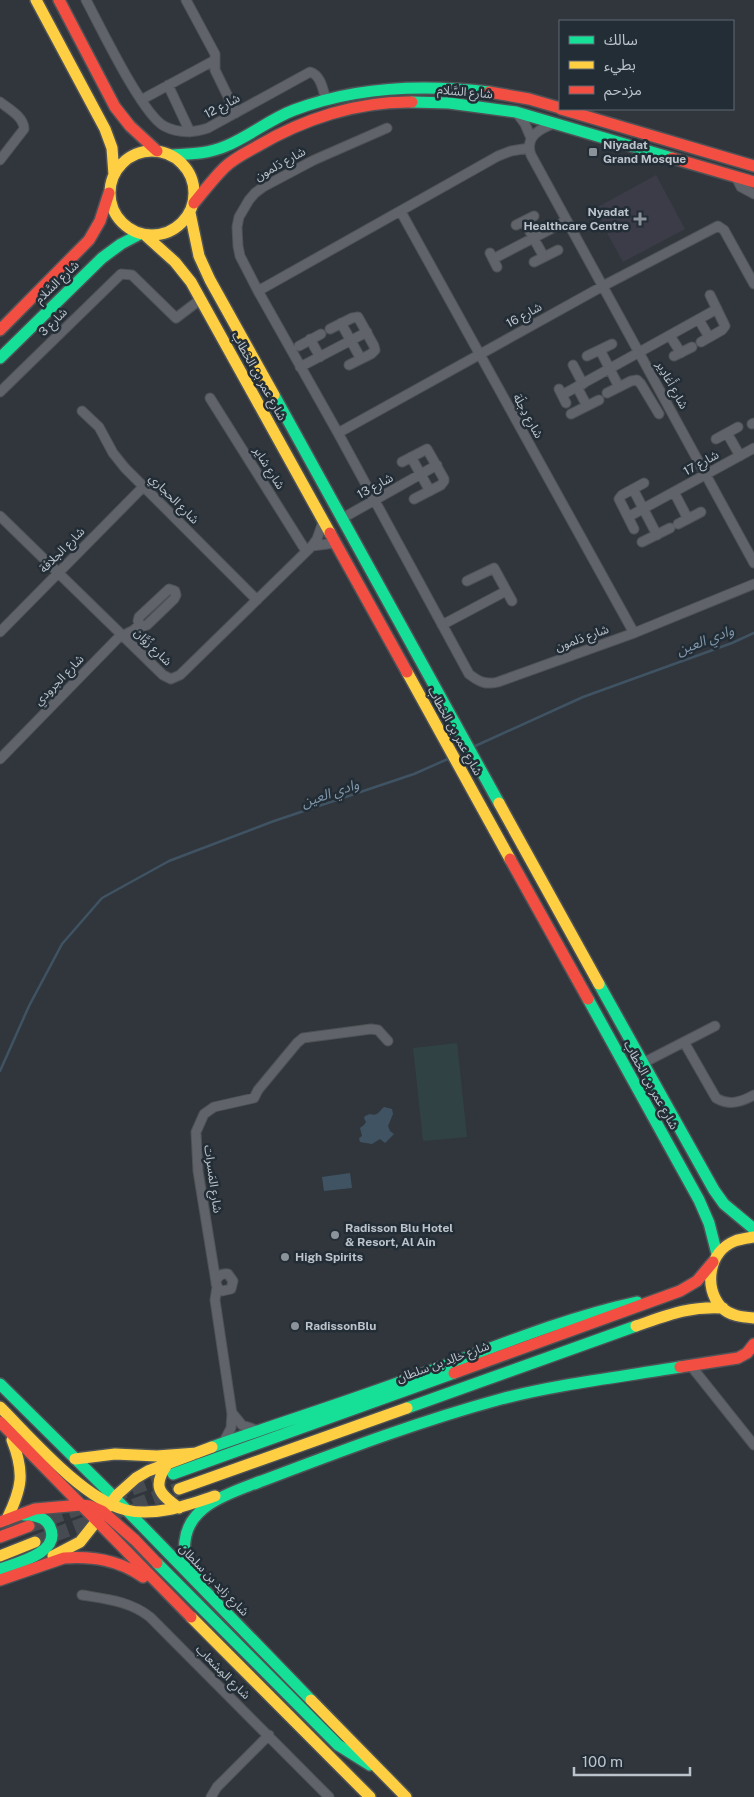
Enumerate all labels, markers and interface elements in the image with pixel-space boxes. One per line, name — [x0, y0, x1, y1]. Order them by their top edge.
legend — [559, 20, 734, 110]
text: سالك — [604, 31, 638, 48]
text: بطيء — [604, 56, 636, 76]
text: مزدحم — [604, 81, 642, 101]
street label: شارع السَّلام — [437, 83, 493, 103]
street label: شارع 12 — [202, 91, 243, 123]
place label: Niyadat Grand Mosque — [603, 138, 686, 166]
street label: شارع دَلمون — [252, 144, 309, 185]
marker: Niyadat Grand Mosque — [587, 146, 599, 158]
place label: Nyadat Healthcare Centre — [523, 205, 629, 233]
marker: Nyadat Healthcare Centre — [633, 212, 647, 226]
street label: شارع السَّلام — [32, 258, 83, 308]
street label: شارع 16 — [504, 300, 545, 332]
street label: شارع 3 — [36, 305, 71, 340]
street label: شارع عمر بن الخطاب — [227, 329, 289, 424]
street label: شارع أَغادِير — [651, 356, 693, 412]
street label: شارع دِجلَة — [508, 391, 547, 442]
street label: شارع شاير — [248, 443, 288, 493]
street label: شارع 17 — [681, 448, 722, 480]
street label: شارع 13 — [355, 470, 396, 503]
street label: شارع الحجاري — [144, 471, 202, 529]
street label: شارع الجلافة — [36, 524, 89, 577]
street label: شارع دَلمون — [553, 622, 611, 656]
water label: وادي العين — [674, 622, 737, 661]
street label: شارع زُوَّان — [130, 625, 175, 670]
street label: شارع الجرودي — [31, 652, 89, 710]
street label: شارع عمر بن الخطاب — [423, 684, 485, 779]
water label: وادي العين — [299, 776, 362, 813]
street label: شارع عمر بن الخطاب — [619, 1038, 681, 1133]
street label: شارع المَسرات — [199, 1144, 225, 1214]
place label: Radisson Blu Hotel & Resort, Al Ain — [345, 1221, 453, 1249]
marker: Radisson Blu Hotel & Resort, Al Ain — [329, 1229, 341, 1241]
place label: High Spirits — [295, 1250, 363, 1264]
marker: High Spirits — [279, 1251, 291, 1263]
place label: RadissonBlu — [305, 1319, 376, 1333]
marker: RadissonBlu — [289, 1320, 301, 1332]
street label: شارع خالِد بن سلطان — [395, 1339, 492, 1387]
street label: شارع زايد بن سلطان — [175, 1541, 252, 1620]
street label: شارع المِشعاب — [192, 1642, 253, 1703]
scale bar — [574, 1744, 690, 1776]
text: 100 m — [582, 1753, 623, 1770]

